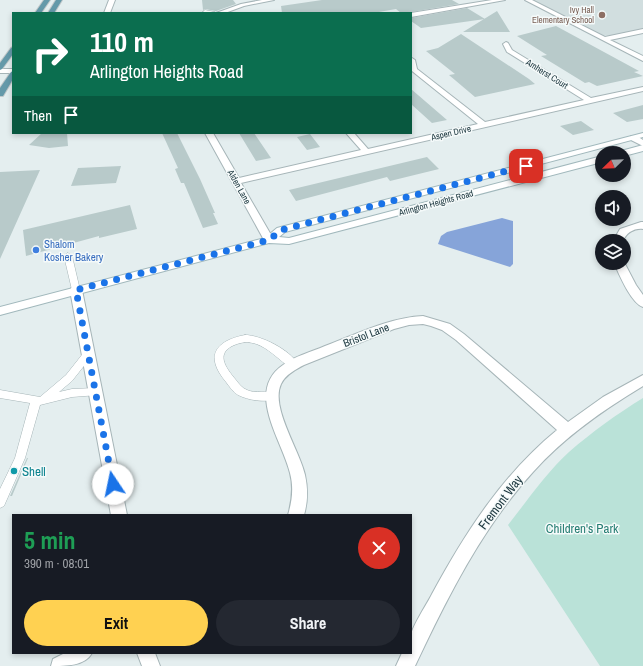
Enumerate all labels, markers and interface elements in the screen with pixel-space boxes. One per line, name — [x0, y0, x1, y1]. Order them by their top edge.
place label: Ivy Hall Elementary School — [532, 4, 594, 26]
marker: Ivy Hall Elementary School — [597, 10, 607, 20]
text: 110 m — [90, 23, 154, 61]
icon: right — [24, 28, 76, 80]
street label: Amherst Court — [523, 56, 570, 92]
text: Arlington Heights Road — [90, 59, 243, 84]
icon: arrive — [60, 104, 82, 126]
text: Then — [24, 105, 52, 126]
street label: Aspen Drive — [429, 123, 472, 144]
north arrow — [595, 146, 631, 182]
map controls — [595, 146, 631, 270]
pin — [509, 149, 543, 183]
icon: arrive — [515, 155, 537, 177]
street label: Alden Lane — [224, 167, 253, 206]
street label: Arlington Heights Road — [396, 187, 475, 219]
button: sound — [595, 190, 631, 226]
button: layers — [595, 234, 631, 270]
place label: Shalom Kosher Bakery — [44, 237, 104, 264]
marker: Shalom Kosher Bakery — [31, 245, 41, 255]
street label: Bristol Lane — [341, 320, 391, 350]
place label: Shell — [22, 463, 46, 480]
position arrow — [92, 463, 134, 505]
marker: Shell — [9, 466, 19, 476]
street label: Fremont Way — [474, 471, 527, 533]
park label: Children's Park — [546, 520, 619, 537]
text: 5 min — [24, 524, 75, 556]
button: close — [358, 527, 400, 569]
text: 390 m · 08:01 — [24, 555, 89, 572]
button: Exit — [24, 600, 208, 646]
button: Share — [216, 600, 400, 646]

